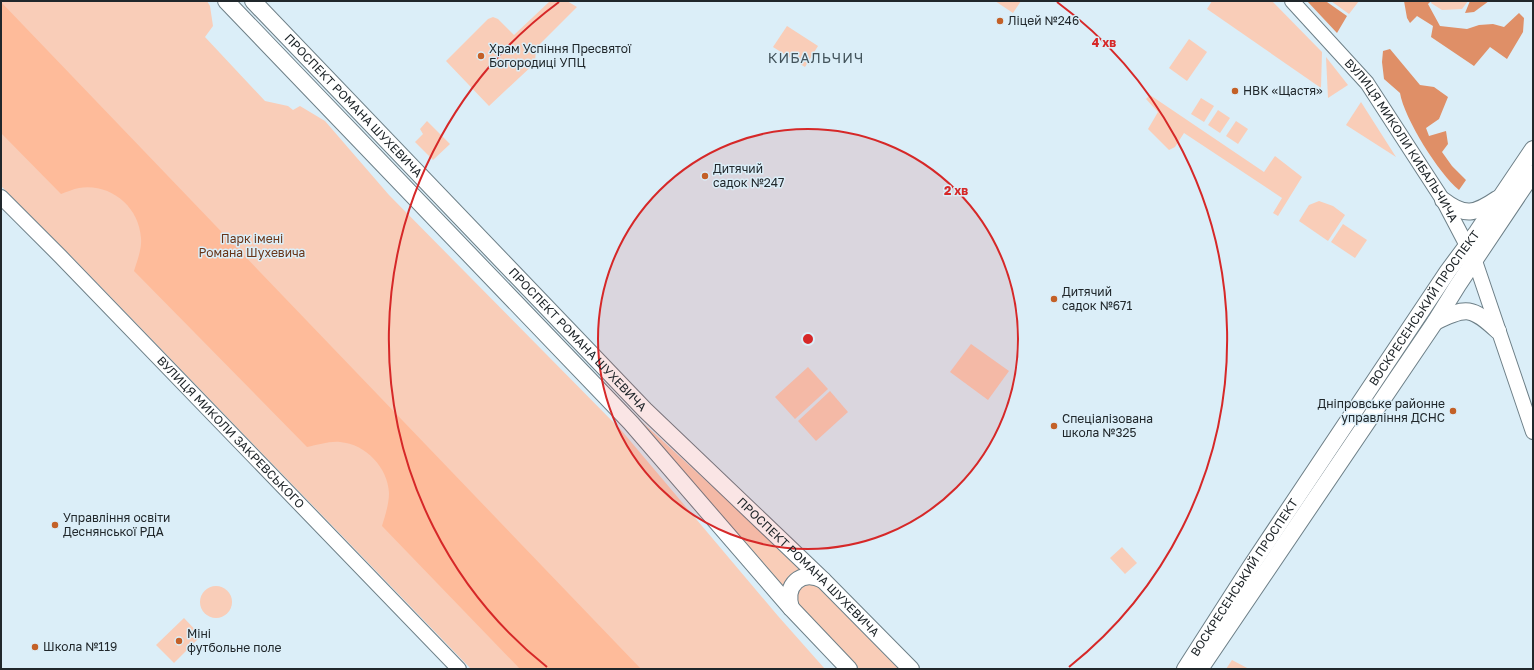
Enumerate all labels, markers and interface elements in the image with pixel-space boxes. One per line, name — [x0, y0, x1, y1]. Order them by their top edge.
place label: Ліцей №246 — [1008, 13, 1079, 28]
marker: Ліцей №246 — [995, 16, 1005, 26]
street label: ПРОСПЕКТ РОМАНА ШУХЕВИЧА — [282, 31, 426, 180]
text: 4 хв — [1092, 35, 1116, 50]
place label: Храм Успіння Пресвятої Богородиці УПЦ — [489, 41, 632, 70]
district label: КИБАЛЬЧИЧ — [768, 49, 864, 66]
marker: Храм Успіння Пресвятої Богородиці УПЦ — [476, 51, 486, 61]
street label: ВУЛИЦЯ МИКОЛИ КИБАЛЬЧИЧА — [1342, 56, 1461, 225]
place label: НВК «Щастя» — [1243, 83, 1323, 98]
marker: НВК «Щастя» — [1230, 86, 1240, 96]
place label: Дитячий садок №247 — [713, 161, 784, 190]
marker: Дитячий садок №247 — [700, 171, 710, 181]
text: 2 хв — [944, 183, 968, 198]
street label: ВОСКРЕСЕНСЬКИЙ ПРОСПЕКТ — [1365, 227, 1483, 388]
park label: Парк імені Романа Шухевича — [199, 231, 305, 260]
street label: ПРОСПЕКТ РОМАНА ШУХЕВИЧА — [506, 264, 650, 414]
place label: Дитячий садок №671 — [1062, 284, 1132, 313]
marker: Дитячий садок №671 — [1049, 294, 1059, 304]
centre of rings — [801, 332, 815, 346]
street label: ВУЛИЦЯ МИКОЛИ ЗАКРЕВСЬКОГО — [154, 353, 308, 512]
place label: Дніпровське районне управління ДСНС — [1317, 396, 1445, 425]
marker: Дніпровське районне управління ДСНС — [1448, 406, 1458, 416]
place label: Спеціалізована школа №325 — [1062, 411, 1153, 440]
marker: Спеціалізована школа №325 — [1049, 421, 1059, 431]
street label: ПРОСПЕКТ РОМАНА ШУХЕВИЧА — [734, 494, 883, 639]
street label: ВОСКРЕСЕНСЬКИЙ ПРОСПЕКТ — [1187, 495, 1301, 659]
place label: Управління освіти Деснянської РДА — [63, 510, 170, 539]
marker: Управління освіти Деснянської РДА — [50, 520, 60, 530]
place label: Міні футбольне поле — [187, 626, 282, 655]
marker: Міні футбольне поле — [174, 636, 184, 646]
place label: Школа №119 — [43, 639, 117, 654]
marker: Школа №119 — [30, 642, 40, 652]

